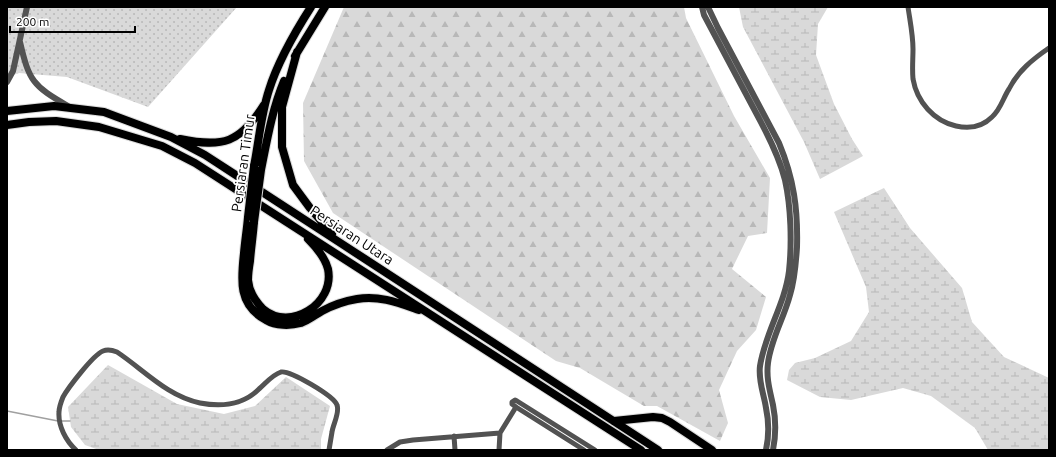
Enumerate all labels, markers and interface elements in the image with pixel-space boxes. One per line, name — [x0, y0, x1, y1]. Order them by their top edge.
scale bar — [10, 8, 135, 34]
text: 200 m — [16, 15, 49, 28]
street label: Persiaran Timur — [228, 113, 258, 213]
street label: Persiaran Utara — [307, 202, 397, 268]

